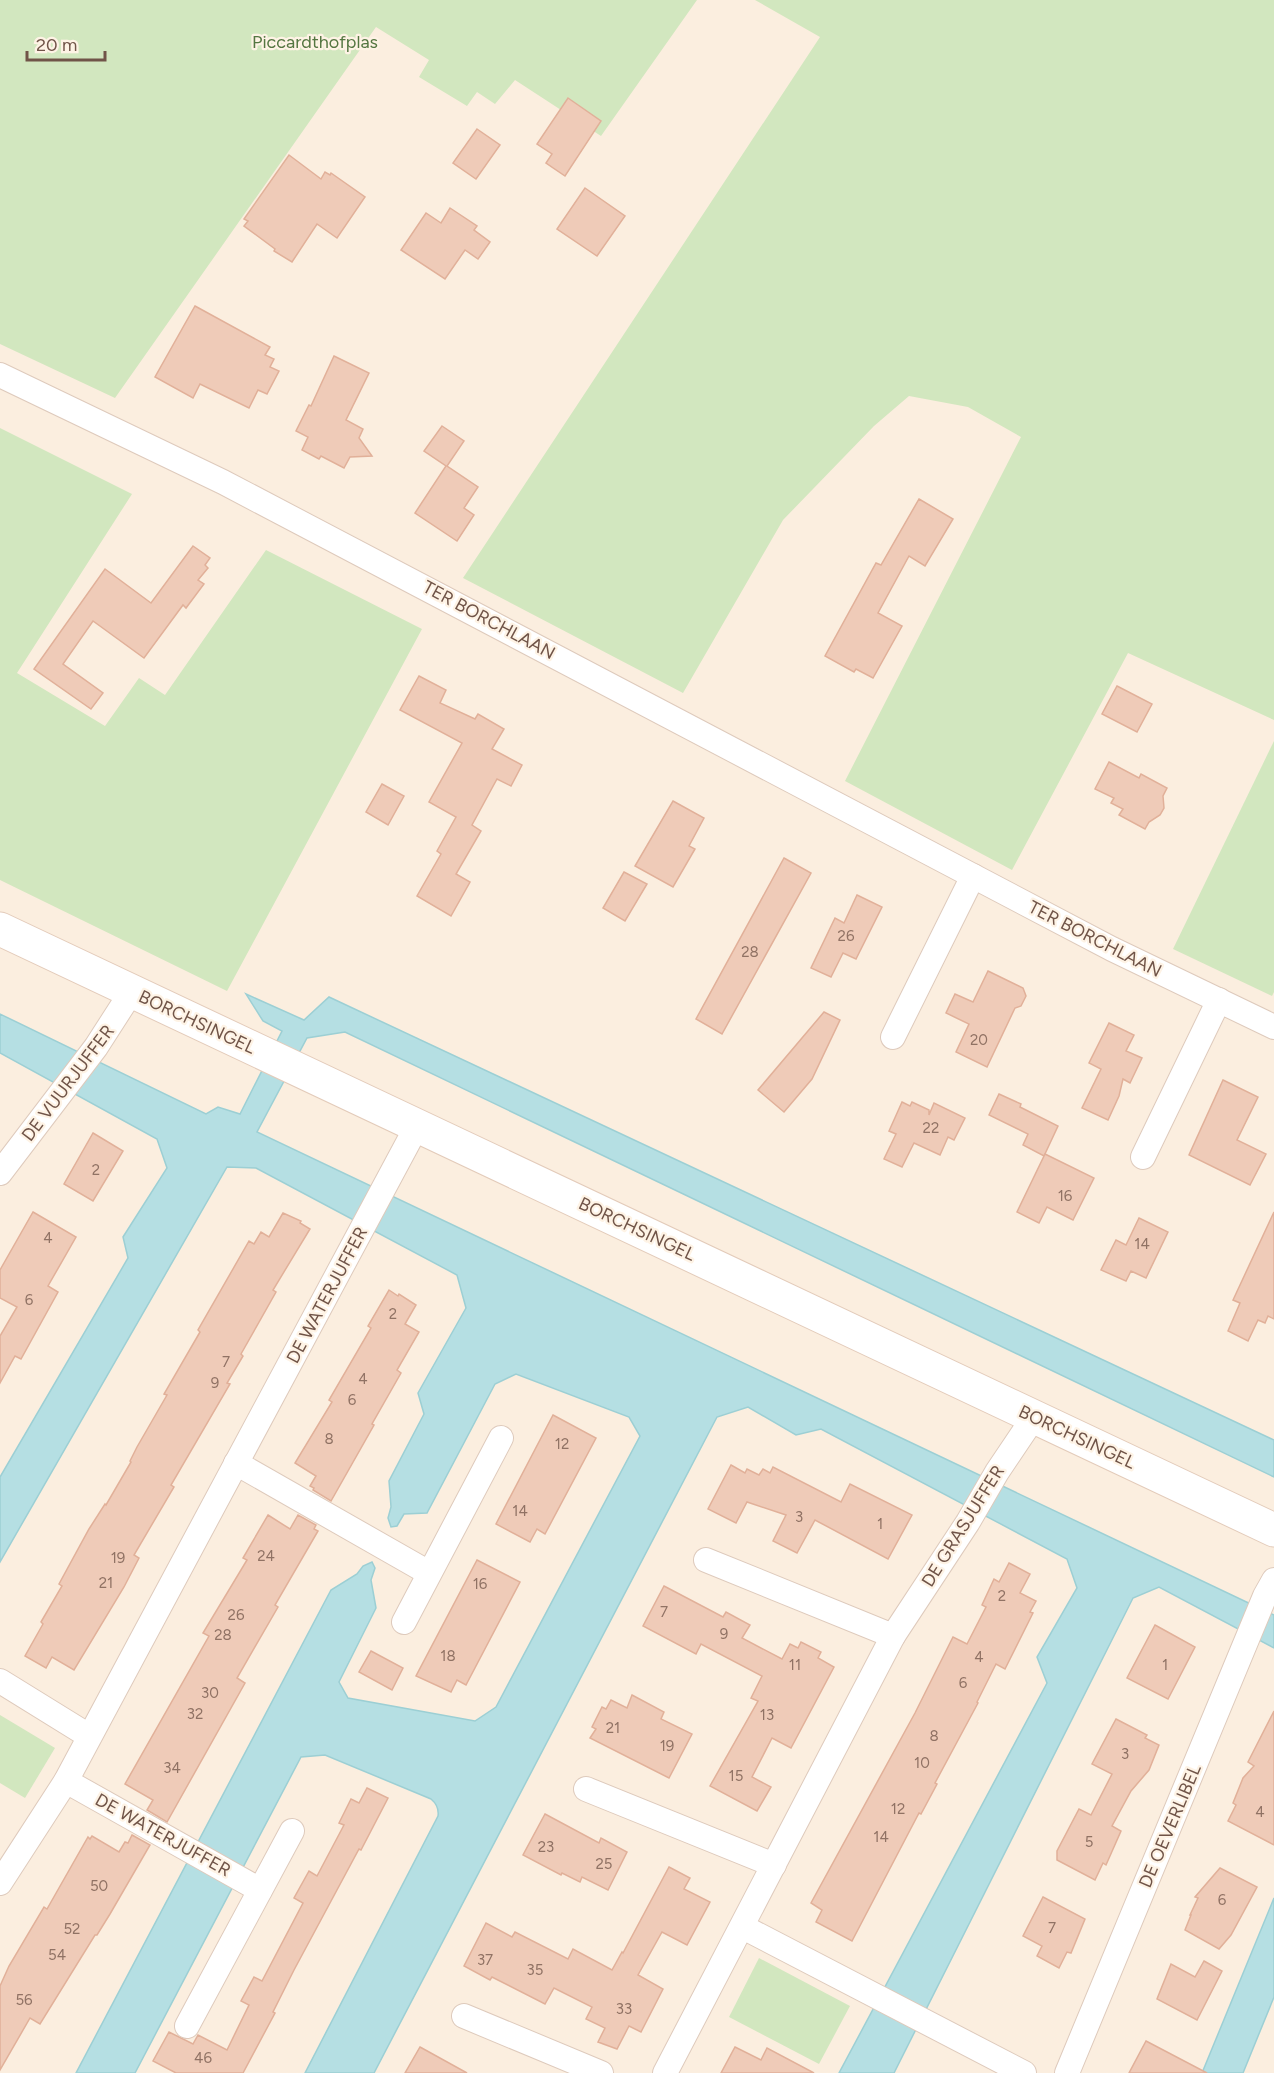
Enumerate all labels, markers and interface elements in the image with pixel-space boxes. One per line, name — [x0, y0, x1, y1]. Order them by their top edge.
scale bar — [27, 24, 105, 62]
park label: Piccardthofplas — [252, 31, 378, 53]
text: 20 m — [36, 34, 77, 56]
street label: TER BORCHLAAN — [419, 576, 559, 664]
street label: TER BORCHLAAN — [1025, 896, 1165, 982]
house number: 26 — [838, 927, 855, 945]
house number: 28 — [741, 943, 759, 961]
street label: BORCHSINGEL — [135, 985, 259, 1059]
street label: DE VUURJUFFER — [17, 1020, 119, 1146]
house number: 20 — [970, 1031, 988, 1049]
house number: 22 — [923, 1119, 939, 1137]
house number: 2 — [92, 1161, 100, 1179]
house number: 16 — [1058, 1187, 1073, 1205]
street label: BORCHSINGEL — [575, 1192, 699, 1266]
street label: DE WATERJUFFER — [282, 1223, 372, 1367]
house number: 4 — [43, 1229, 53, 1247]
house number: 14 — [1134, 1235, 1150, 1253]
house number: 6 — [25, 1291, 34, 1309]
house number: 2 — [389, 1305, 397, 1323]
house number: 7 — [222, 1353, 230, 1371]
house number: 4 — [358, 1370, 368, 1388]
house number: 9 — [211, 1374, 219, 1392]
house number: 6 — [348, 1391, 357, 1409]
street label: BORCHSINGEL — [1015, 1400, 1139, 1474]
house number: 8 — [324, 1430, 334, 1448]
house number: 12 — [555, 1435, 569, 1453]
street label: DE GRASJUFFER — [917, 1461, 1009, 1591]
house number: 14 — [512, 1502, 528, 1520]
house number: 3 — [795, 1508, 803, 1526]
house number: 1 — [877, 1515, 883, 1533]
house number: 24 — [257, 1547, 275, 1565]
house number: 19 — [111, 1549, 125, 1567]
house number: 21 — [99, 1574, 113, 1592]
house number: 16 — [473, 1575, 488, 1593]
house number: 2 — [998, 1587, 1006, 1605]
house number: 7 — [660, 1603, 668, 1621]
house number: 26 — [228, 1606, 245, 1624]
house number: 9 — [720, 1625, 728, 1643]
house number: 28 — [214, 1626, 232, 1644]
house number: 18 — [440, 1647, 456, 1665]
house number: 4 — [974, 1648, 984, 1666]
house number: 11 — [789, 1656, 801, 1674]
house number: 1 — [1162, 1656, 1168, 1674]
house number: 6 — [959, 1674, 968, 1692]
house number: 30 — [201, 1684, 219, 1702]
house number: 32 — [187, 1705, 203, 1723]
house number: 13 — [760, 1706, 774, 1724]
house number: 21 — [606, 1719, 620, 1737]
house number: 8 — [929, 1727, 939, 1745]
house number: 19 — [660, 1737, 674, 1755]
house number: 3 — [1121, 1745, 1129, 1763]
house number: 10 — [914, 1754, 930, 1772]
house number: 34 — [163, 1759, 181, 1777]
street label: DE OEVERLIBEL — [1134, 1760, 1206, 1891]
house number: 15 — [729, 1767, 743, 1785]
street label: DE WATERJUFFER — [91, 1789, 235, 1881]
house number: 12 — [891, 1800, 905, 1818]
house number: 4 — [1255, 1803, 1265, 1821]
house number: 14 — [873, 1828, 889, 1846]
house number: 5 — [1085, 1833, 1093, 1851]
house number: 23 — [538, 1838, 554, 1856]
house number: 25 — [595, 1855, 613, 1873]
house number: 50 — [90, 1877, 108, 1895]
house number: 6 — [1218, 1891, 1227, 1909]
house number: 7 — [1048, 1919, 1056, 1937]
house number: 52 — [63, 1920, 81, 1938]
house number: 54 — [48, 1946, 66, 1964]
house number: 37 — [477, 1951, 493, 1969]
house number: 35 — [527, 1961, 543, 1979]
house number: 56 — [15, 1991, 33, 2009]
house number: 33 — [616, 2000, 632, 2018]
house number: 46 — [194, 2049, 212, 2067]

